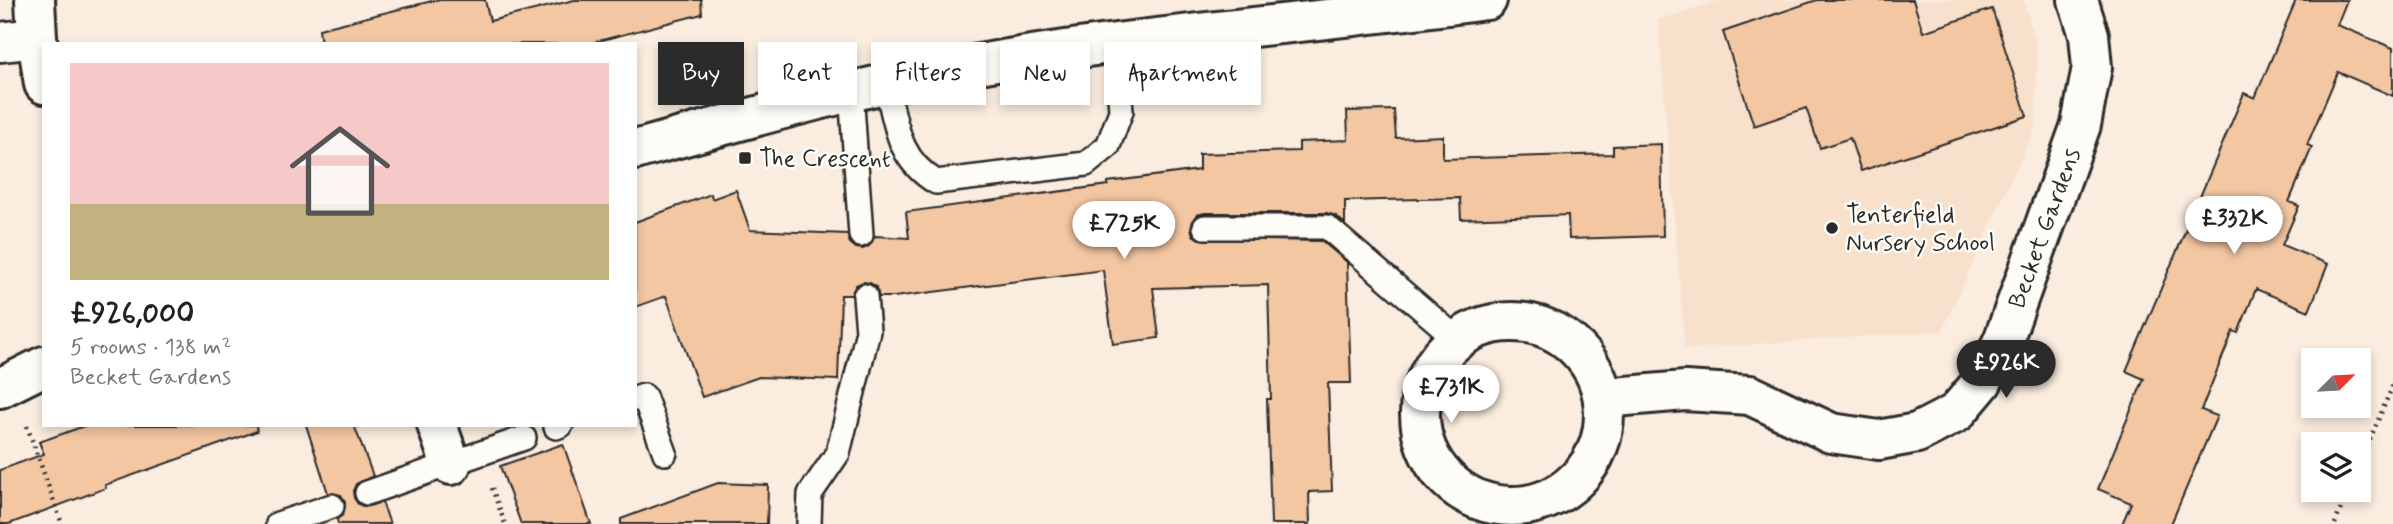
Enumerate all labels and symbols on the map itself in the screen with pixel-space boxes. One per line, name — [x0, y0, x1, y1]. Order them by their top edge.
place label: The Crescent — [759, 144, 891, 175]
street label: Becket Gardens — [2002, 144, 2089, 313]
marker: The Crescent — [737, 150, 753, 166]
pin: £332K — [2185, 196, 2283, 256]
place label: Tenterfield Nursery School — [1846, 200, 1995, 259]
pin: £725K — [1075, 202, 1173, 261]
marker: Tenterfield Nursery School — [1824, 220, 1840, 236]
pin: £926K — [1957, 340, 2055, 400]
north arrow — [2301, 348, 2371, 418]
pin: £731K — [1402, 366, 1500, 425]

